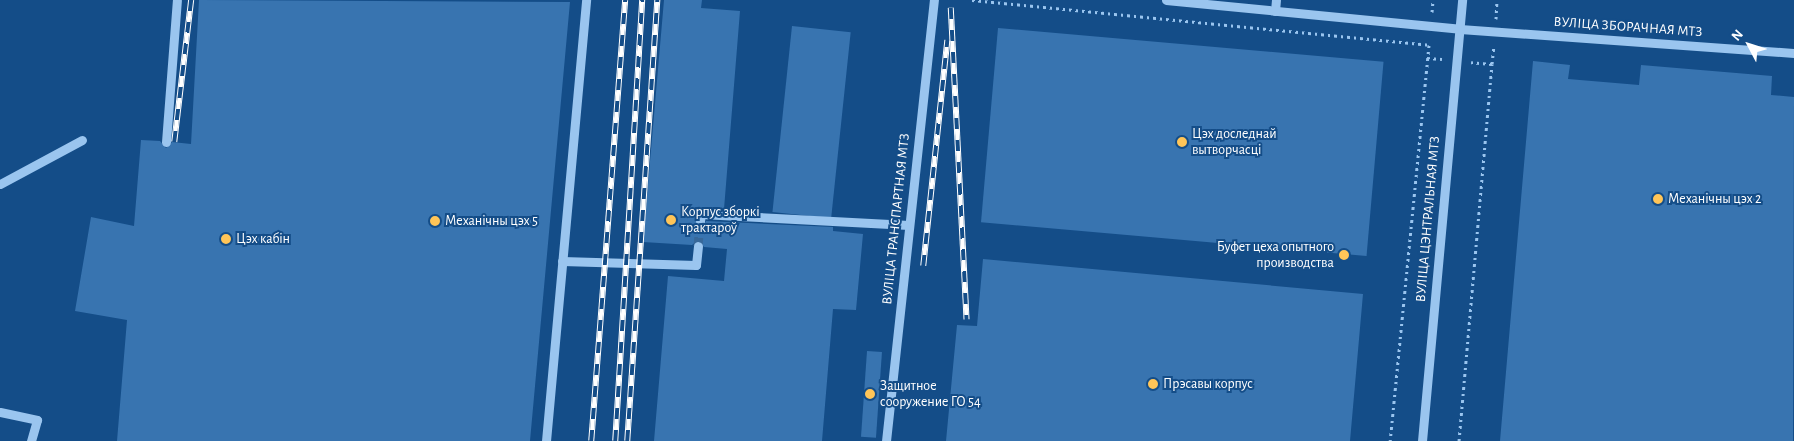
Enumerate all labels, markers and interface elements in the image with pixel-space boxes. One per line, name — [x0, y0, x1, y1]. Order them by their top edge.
street label: ВУЛІЦА ЗБОРАЧНАЯ МТЗ — [1553, 13, 1703, 41]
north arrow — [1724, 20, 1774, 70]
text: N — [1729, 27, 1746, 44]
place label: Цэх доследнай вытворчасці — [1192, 126, 1277, 158]
street label: ВУЛІЦА ТРАНСПАРТНАЯ МТЗ — [879, 132, 913, 306]
street label: ВУЛІЦА ЦЭНТРАЛЬНАЯ МТЗ — [1412, 135, 1444, 303]
marker: Цэх доследнай вытворчасці — [1176, 136, 1188, 148]
place label: Механічны цэх 2 — [1668, 191, 1761, 207]
marker: Механічны цэх 2 — [1652, 193, 1664, 205]
place label: Корпус зборкі трактароў — [681, 204, 760, 236]
place label: Механічны цэх 5 — [445, 213, 538, 229]
marker: Корпус зборкі трактароў — [665, 214, 677, 226]
marker: Механічны цэх 5 — [429, 215, 441, 227]
place label: Цэх кабін — [236, 231, 290, 247]
marker: Цэх кабін — [220, 233, 232, 245]
place label: Буфет цеха опытного производства — [1217, 239, 1334, 272]
marker: Буфет цеха опытного производства — [1338, 249, 1350, 261]
place label: Прэсавы корпус — [1163, 376, 1253, 392]
place label: Защитное сооружение ГО 54 — [880, 378, 981, 411]
marker: Прэсавы корпус — [1147, 378, 1159, 390]
marker: Защитное сооружение ГО 54 — [864, 388, 876, 400]

